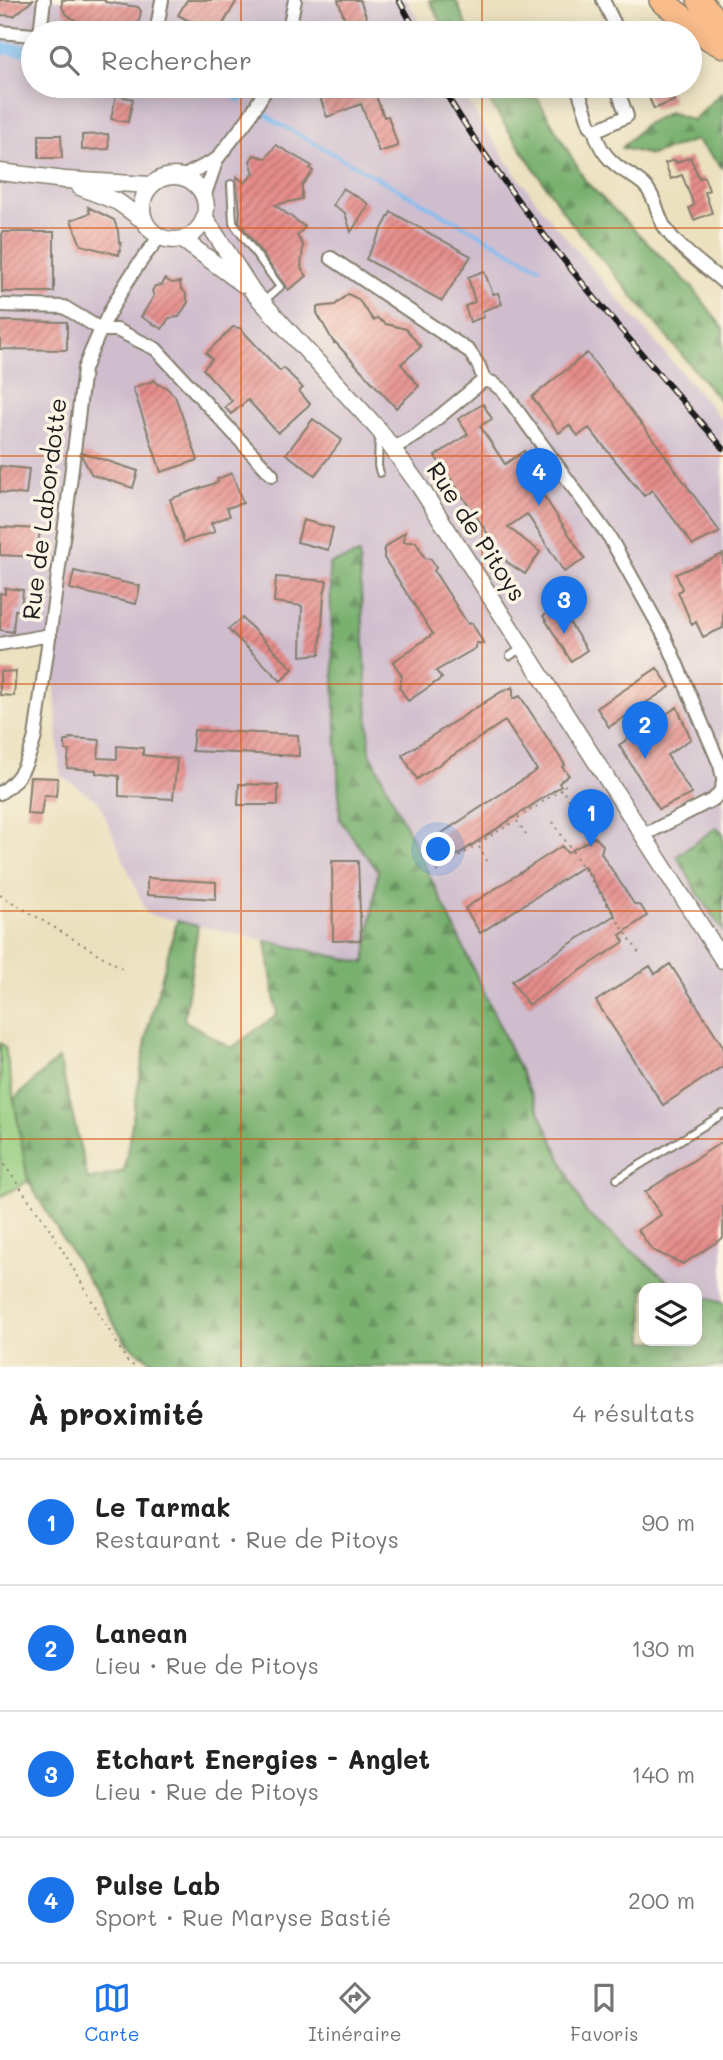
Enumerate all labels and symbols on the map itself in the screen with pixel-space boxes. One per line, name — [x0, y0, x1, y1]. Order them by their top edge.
street label: Rue de Labordotte — [15, 396, 73, 622]
pin: 4 — [516, 448, 562, 506]
street label: Rue de Pitoys — [421, 456, 534, 607]
pin: 3 — [541, 576, 587, 634]
pin: 2 — [622, 701, 668, 759]
pin: 1 — [568, 789, 614, 847]
your location — [421, 832, 455, 866]

